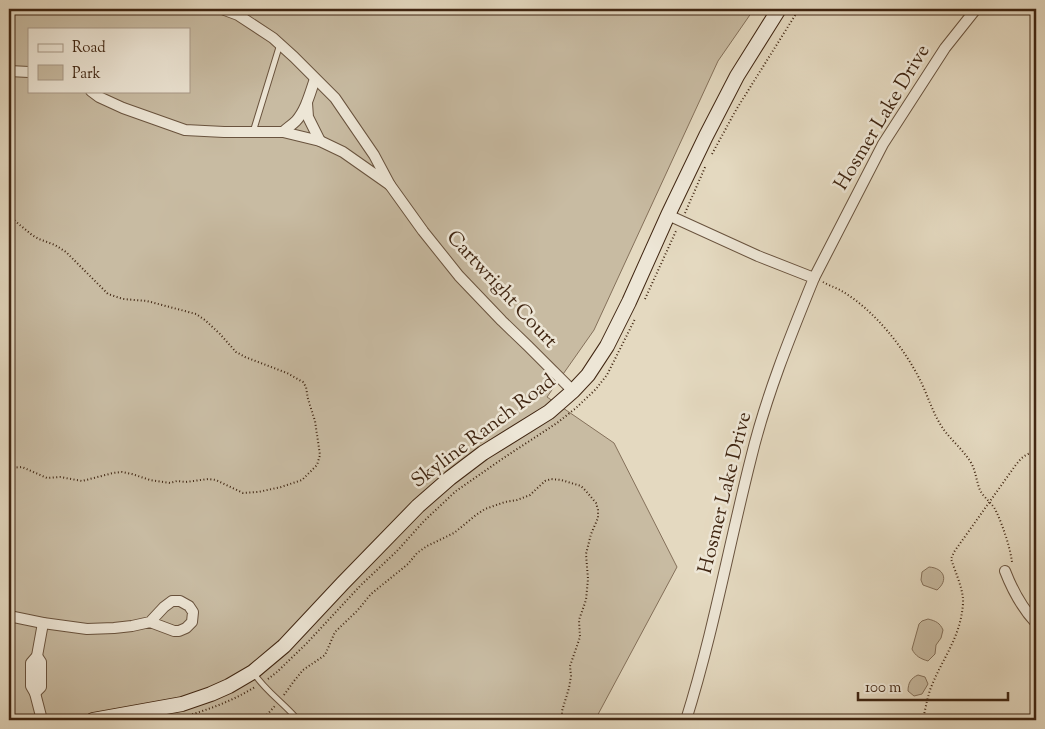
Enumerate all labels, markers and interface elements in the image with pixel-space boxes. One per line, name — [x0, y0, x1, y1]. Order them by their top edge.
legend — [28, 28, 190, 92]
text: Road — [72, 38, 106, 59]
street label: Hosmer Lake Drive — [828, 40, 938, 196]
text: Park — [72, 64, 101, 85]
street label: Cartwright Court — [439, 225, 564, 356]
street label: Skyline Ranch Road — [406, 368, 562, 496]
street label: Hosmer Lake Drive — [692, 409, 760, 577]
scale bar — [858, 669, 1008, 701]
text: 100 m — [865, 678, 902, 699]

